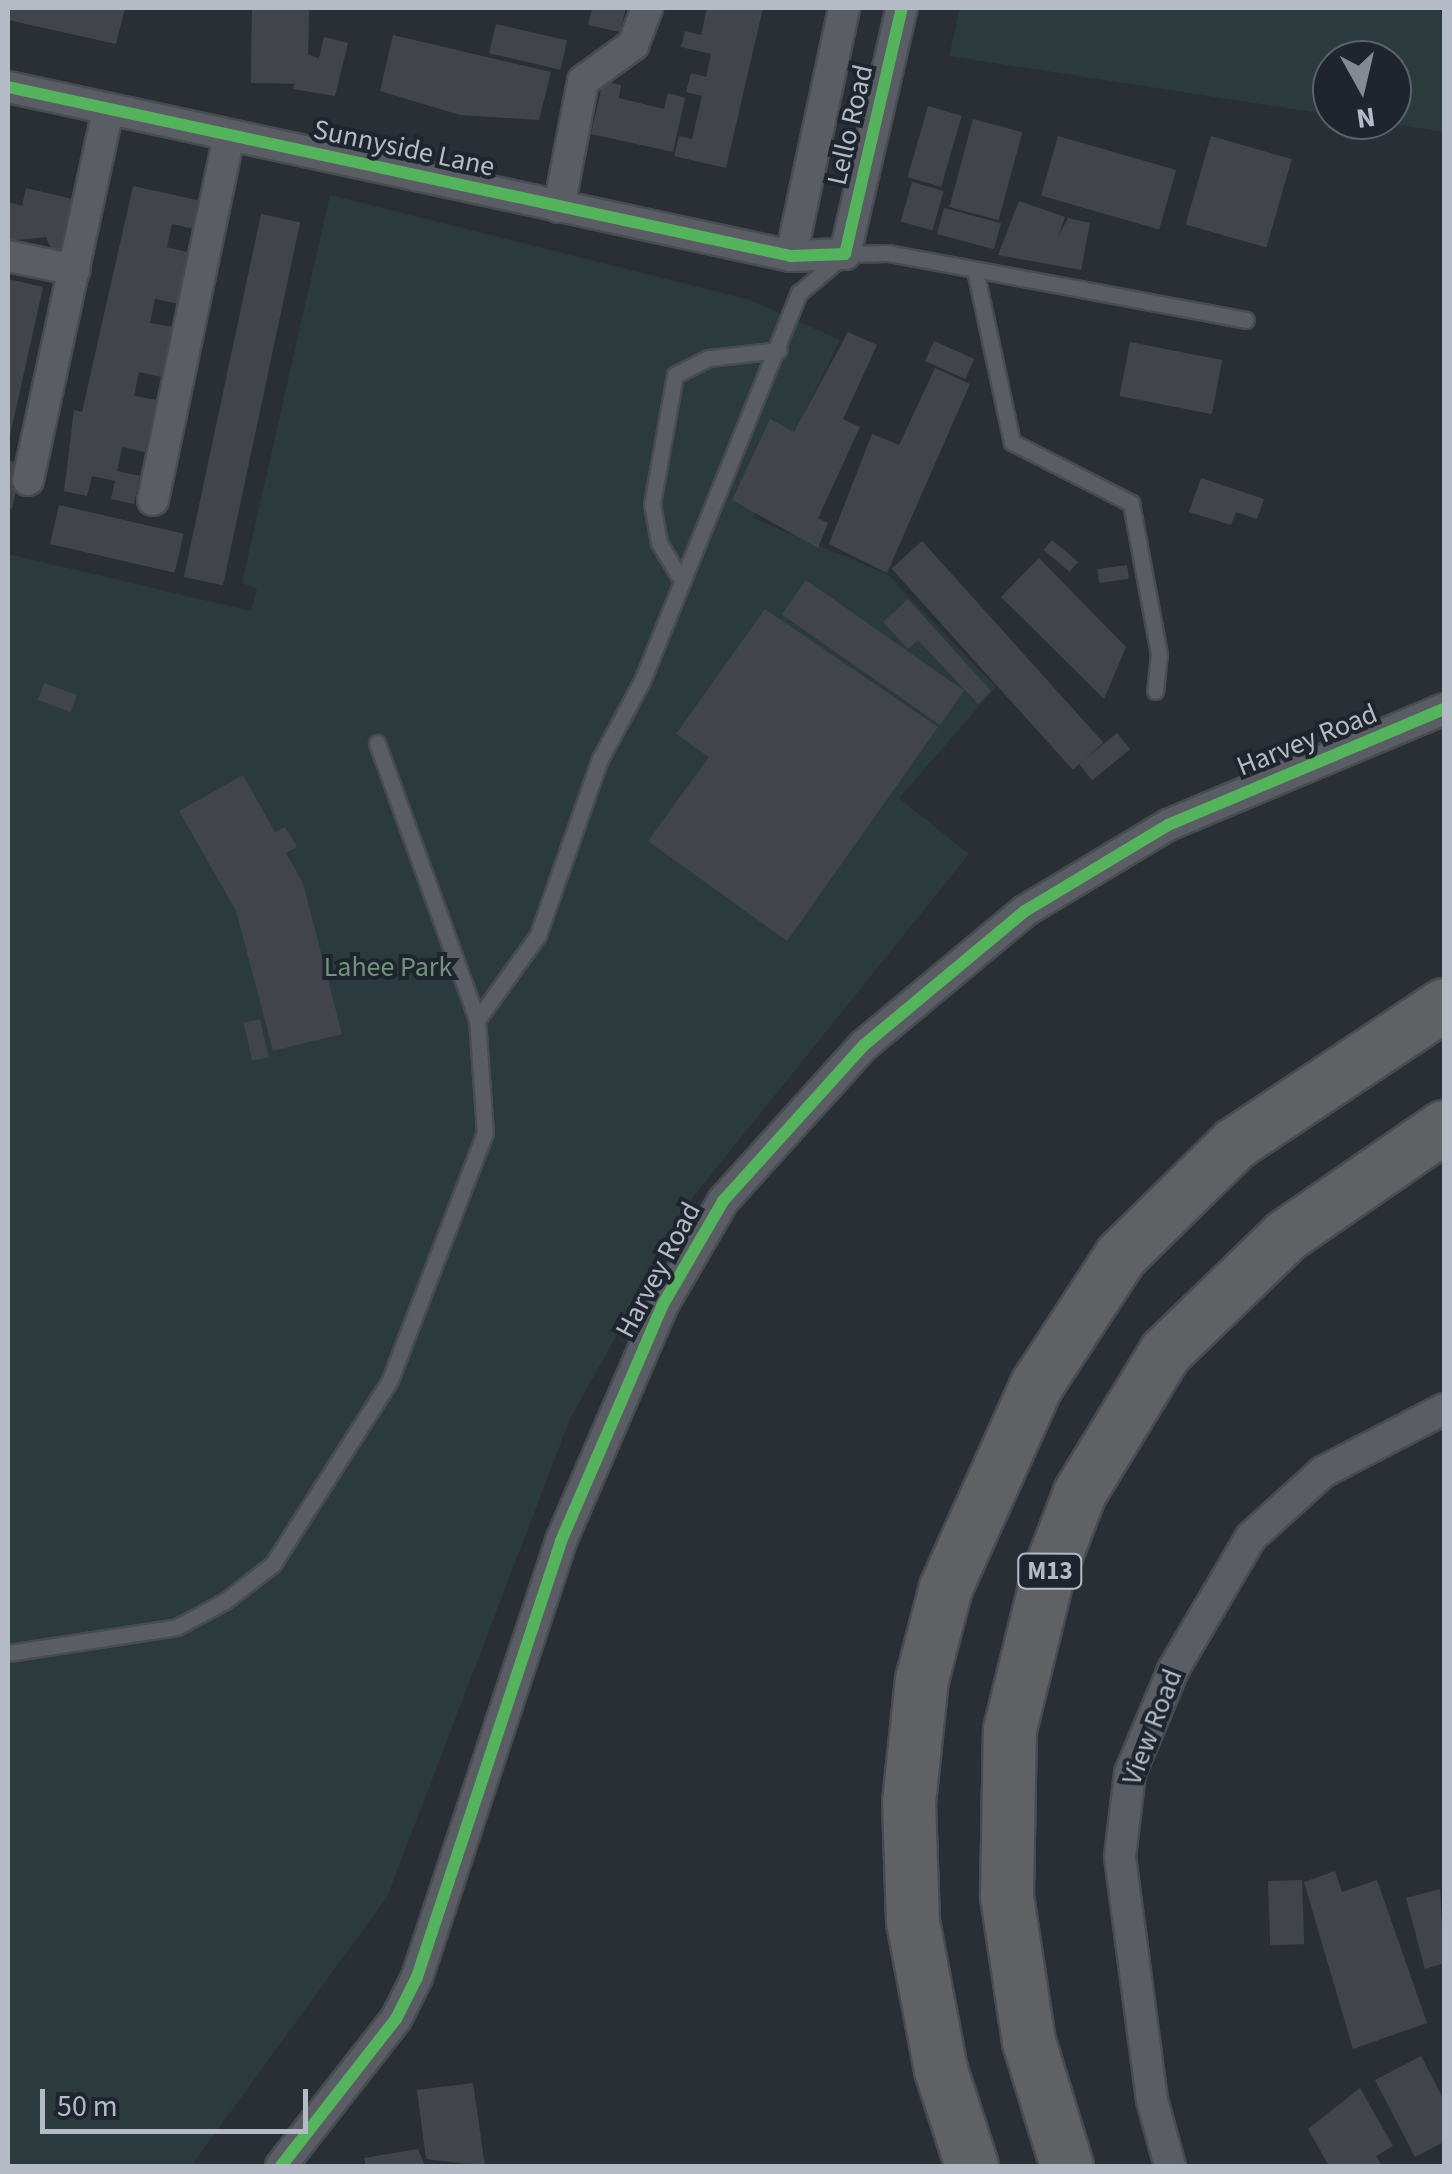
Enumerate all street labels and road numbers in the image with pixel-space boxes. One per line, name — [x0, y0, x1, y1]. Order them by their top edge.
street label: Lello Road — [820, 62, 880, 188]
street label: Sunnyside Lane — [310, 112, 498, 184]
street label: Harvey Road — [1232, 697, 1382, 783]
street label: Harvey Road — [608, 1197, 708, 1343]
road number: M13 — [1015, 1551, 1085, 1591]
street label: View Road — [1115, 1664, 1189, 1790]

